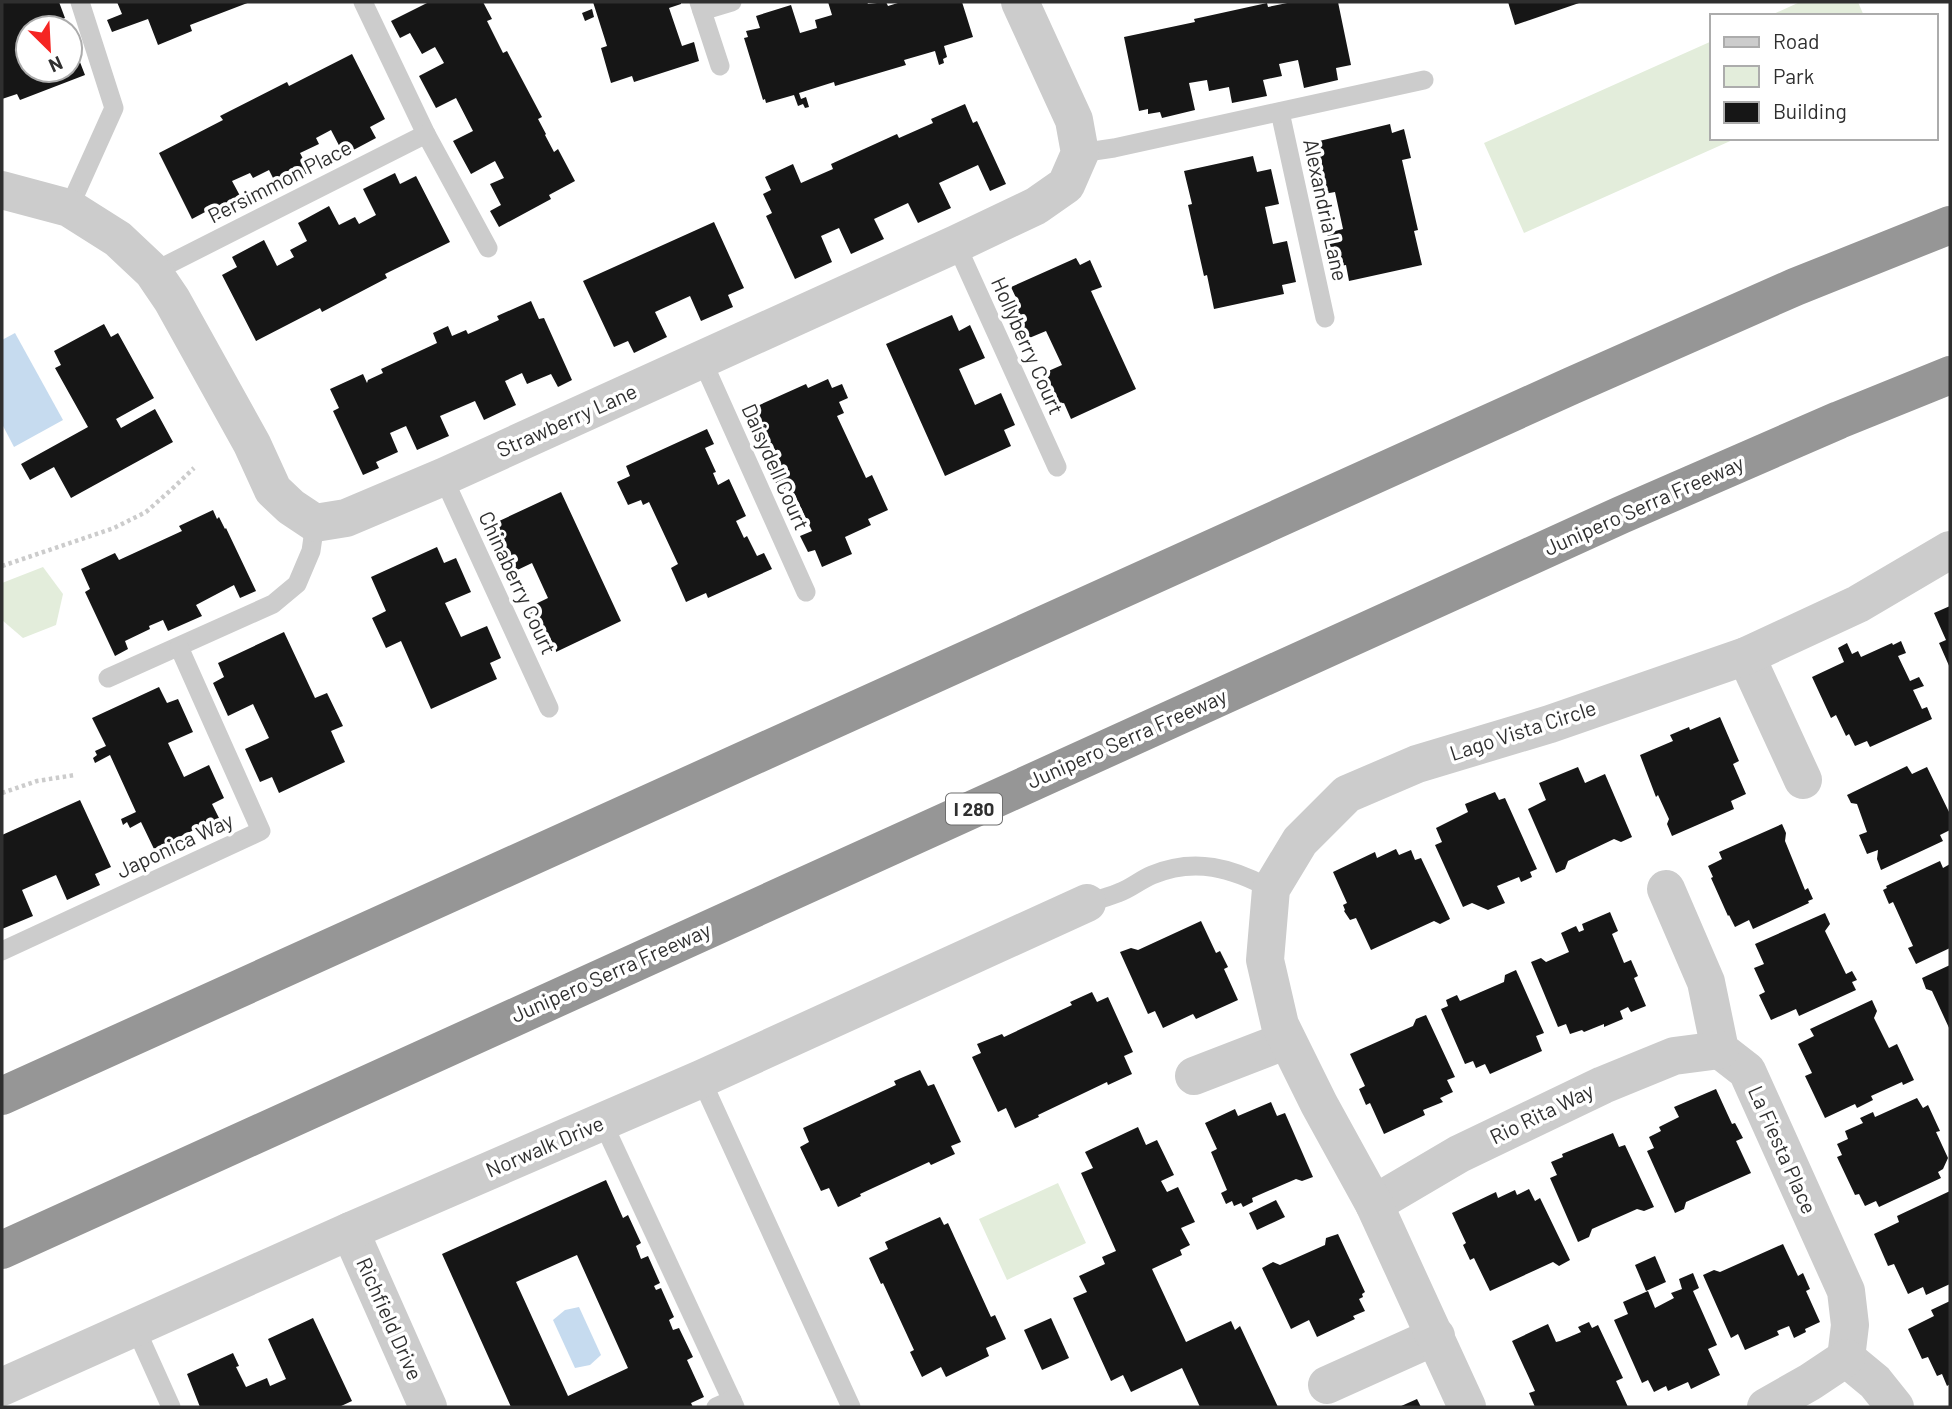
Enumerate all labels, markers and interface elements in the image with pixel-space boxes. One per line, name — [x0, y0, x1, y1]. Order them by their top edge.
north arrow — [14, 14, 84, 84]
legend — [1710, 14, 1938, 140]
text: Road — [1773, 28, 1819, 53]
text: N — [46, 52, 67, 78]
text: Park — [1773, 63, 1814, 88]
text: Building — [1773, 98, 1847, 123]
street label: Persimmon Place — [203, 134, 355, 228]
street label: Alexandria Lane — [1299, 136, 1354, 283]
street label: Hollyberry Court — [987, 273, 1070, 418]
street label: Strawberry Lane — [493, 378, 640, 462]
street label: Daisydell Court — [737, 400, 815, 533]
street label: Junipero Serra Freeway — [1540, 449, 1747, 560]
street label: Chinaberry Court — [474, 507, 562, 658]
street label: Junipero Serra Freeway — [1023, 682, 1230, 793]
street label: Lago Vista Circle — [1446, 694, 1599, 765]
road number: I 280 — [946, 794, 1002, 824]
street label: Japonica Way — [112, 807, 237, 883]
street label: Junipero Serra Freeway — [507, 916, 714, 1027]
street label: Rio Rita Way — [1485, 1077, 1598, 1149]
street label: La Fiesta Place — [1744, 1081, 1823, 1217]
street label: Norwalk Drive — [482, 1110, 607, 1182]
street label: Richfield Drive — [352, 1253, 429, 1384]

